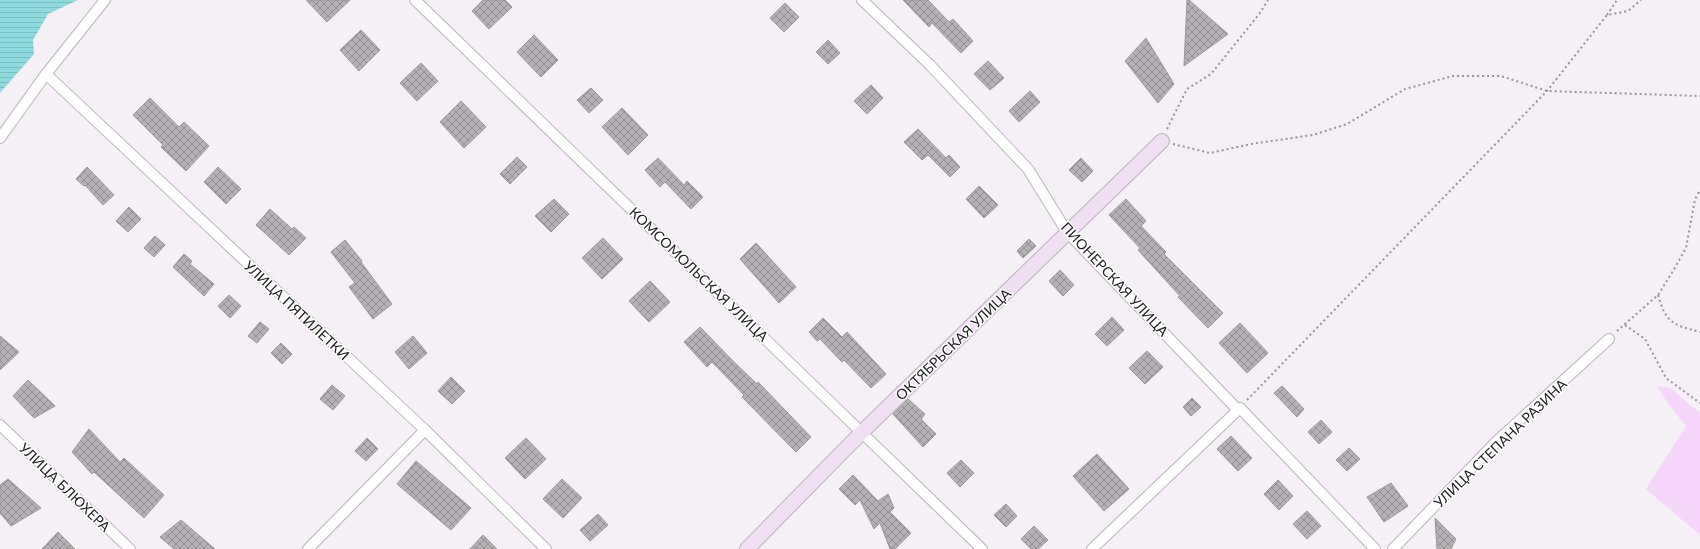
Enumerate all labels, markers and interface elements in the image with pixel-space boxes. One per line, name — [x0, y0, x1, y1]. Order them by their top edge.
street label: КОМСОМОЛЬСКАЯ УЛИЦА — [626, 203, 772, 345]
street label: ПИОНЕРСКАЯ УЛИЦА — [1058, 218, 1173, 340]
street label: УЛИЦА ПЯТИЛЕТКИ — [241, 257, 353, 363]
street label: ОКТЯБРЬСКАЯ УЛИЦА — [892, 284, 1015, 403]
street label: УЛИЦА СТЕПАНА РАЗИНА — [1430, 375, 1570, 511]
street label: УЛИЦА БЛЮХЕРА — [16, 439, 115, 535]

